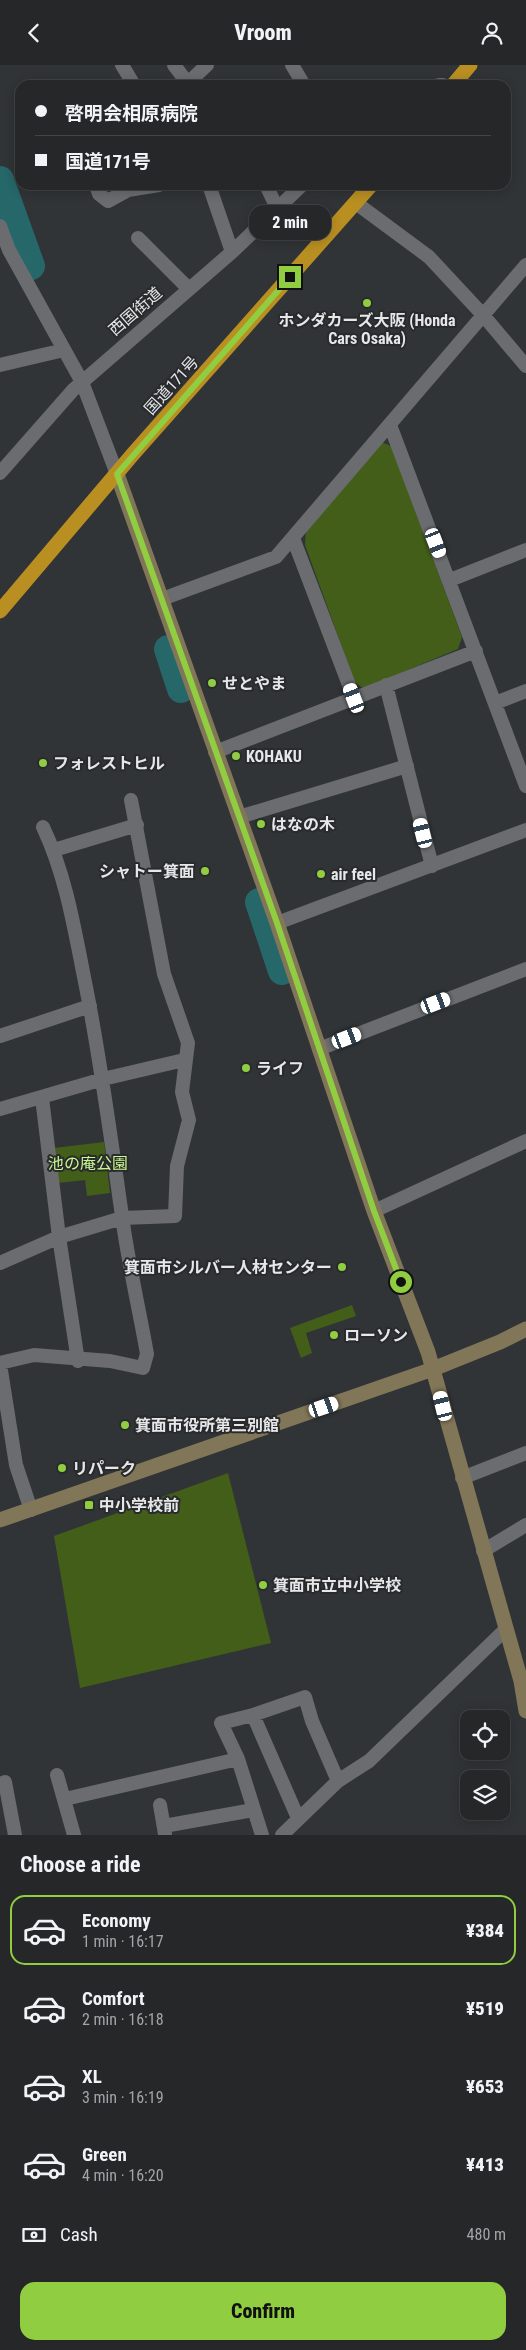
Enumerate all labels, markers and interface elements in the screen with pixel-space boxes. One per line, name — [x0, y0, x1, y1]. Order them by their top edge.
icon: back — [20, 19, 48, 47]
icon: person — [478, 19, 506, 47]
text: Vroom — [234, 20, 292, 45]
text: 啓明会相原病院 — [65, 102, 198, 125]
text: 国道171号 — [65, 150, 151, 173]
callout: 2 min — [249, 205, 331, 239]
text: 2 min — [272, 213, 308, 232]
route end — [279, 266, 301, 288]
street label: 西国街道 — [105, 283, 166, 340]
marker: ホンダカーズ大阪 (Honda Cars Osaka) — [361, 297, 373, 309]
place label: ホンダカーズ大阪 (Honda Cars Osaka) — [278, 311, 456, 348]
street label: 国道171号 — [140, 352, 202, 418]
car — [423, 526, 448, 560]
place label: せとやま — [222, 674, 286, 693]
marker: せとやま — [206, 677, 218, 689]
car — [341, 681, 366, 715]
place label: KOHAKU — [246, 747, 302, 766]
marker: KOHAKU — [230, 750, 242, 762]
place label: フォレストヒル — [53, 754, 165, 773]
marker: フォレストヒル — [37, 757, 49, 769]
place label: はなの木 — [271, 815, 335, 834]
car — [412, 817, 433, 849]
marker: はなの木 — [255, 818, 267, 830]
place label: シャトー箕面 — [99, 862, 195, 881]
marker: シャトー箕面 — [199, 865, 211, 877]
place label: air feel — [331, 865, 376, 884]
marker: air feel — [315, 868, 327, 880]
car — [419, 991, 452, 1015]
car — [330, 1026, 363, 1050]
place label: ライフ — [256, 1059, 304, 1078]
marker: ライフ — [240, 1062, 252, 1074]
park label: 池の庵公園 — [48, 1154, 128, 1173]
place label: 箕面市シルバー人材センター — [124, 1258, 332, 1277]
marker: 箕面市シルバー人材センター — [336, 1261, 348, 1273]
route start — [390, 1271, 412, 1293]
place label: ローソン — [344, 1326, 408, 1345]
marker: ローソン — [328, 1329, 340, 1341]
car — [432, 1390, 453, 1422]
car — [307, 1395, 340, 1419]
place label: 箕面市役所第三別館 — [135, 1416, 279, 1435]
marker: 箕面市役所第三別館 — [119, 1419, 131, 1431]
place label: リパーク — [72, 1459, 136, 1478]
marker: リパーク — [56, 1462, 68, 1474]
place label: 中小学校前 — [99, 1496, 179, 1515]
marker: 中小学校前 — [83, 1499, 95, 1511]
place label: 箕面市立中小学校 — [273, 1576, 401, 1595]
marker: 箕面市立中小学校 — [257, 1579, 269, 1591]
map controls — [460, 1710, 510, 1820]
button: locate — [460, 1710, 510, 1760]
button: layers — [460, 1770, 510, 1820]
text: Choose a ride — [20, 1852, 141, 1877]
icon: car — [22, 1908, 67, 1953]
text: Economy — [82, 1909, 151, 1932]
text: ¥384 — [466, 1919, 504, 1942]
text: 1 min · 16:17 — [82, 1932, 164, 1951]
icon: car — [22, 1986, 67, 2031]
text: Comfort — [82, 1987, 145, 2010]
text: ¥519 — [466, 1997, 504, 2020]
text: 2 min · 16:18 — [82, 2010, 164, 2029]
icon: car — [22, 2064, 67, 2109]
text: XL — [82, 2065, 102, 2088]
text: ¥653 — [466, 2075, 504, 2098]
text: 3 min · 16:19 — [82, 2088, 164, 2107]
icon: car — [22, 2142, 67, 2187]
text: Green — [82, 2143, 127, 2166]
text: ¥413 — [466, 2153, 504, 2176]
text: 4 min · 16:20 — [82, 2166, 164, 2185]
icon: cash — [20, 2221, 48, 2249]
text: Cash — [60, 2223, 98, 2246]
text: 480 m — [467, 2225, 506, 2244]
button: Confirm — [20, 2282, 506, 2340]

